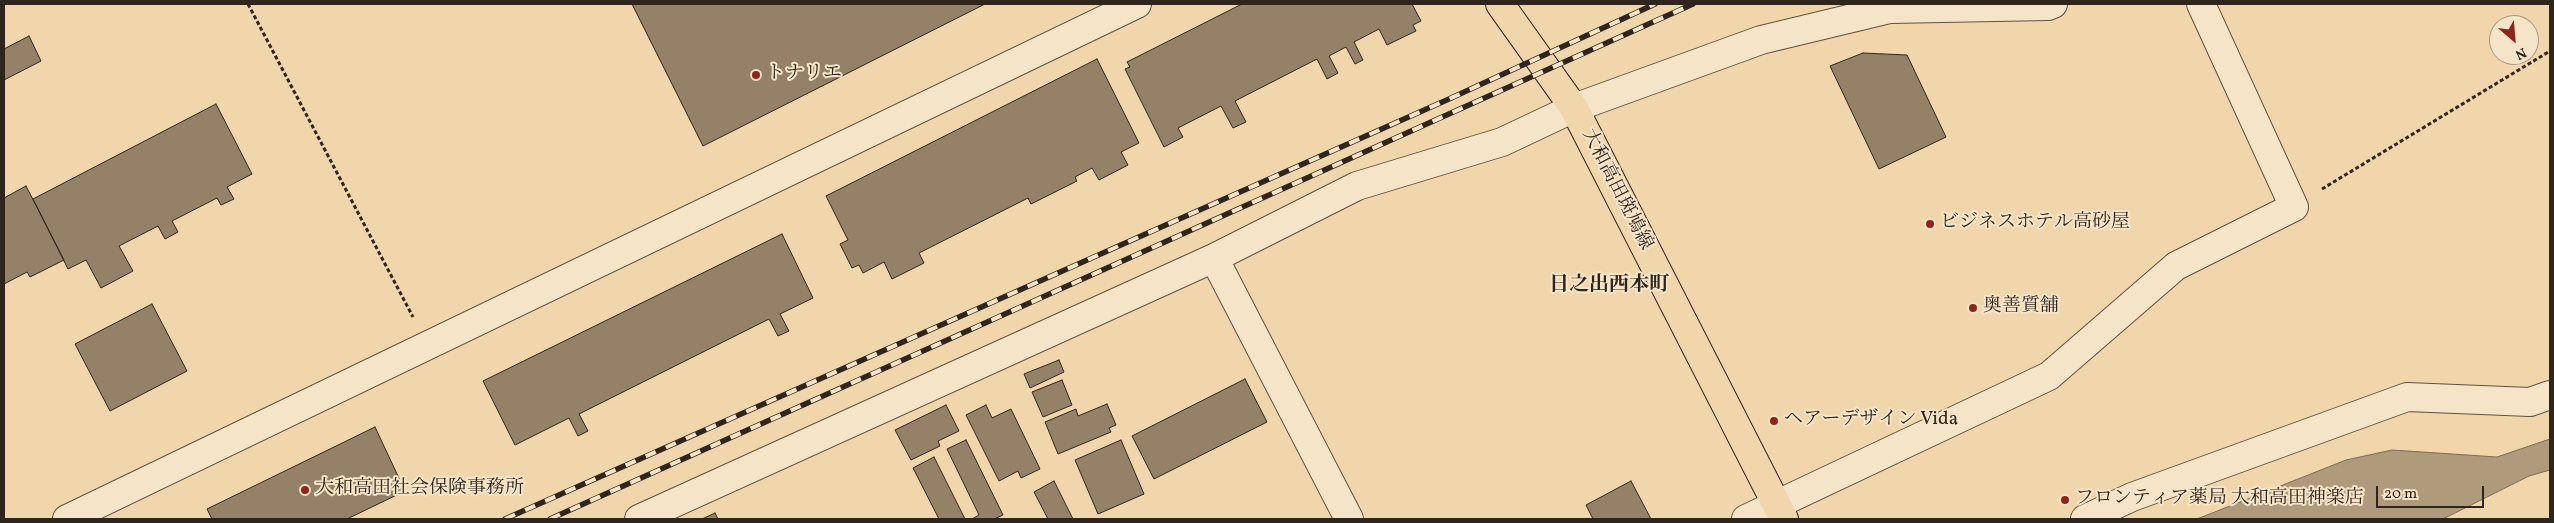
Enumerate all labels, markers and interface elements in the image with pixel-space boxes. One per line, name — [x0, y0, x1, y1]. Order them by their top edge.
north arrow — [2489, 15, 2539, 65]
text: N — [2512, 42, 2529, 64]
place label: トナリエ — [766, 64, 842, 86]
marker: トナリエ — [750, 69, 762, 81]
street label: 大和高田斑鳩線 — [1576, 126, 1656, 254]
place label: ビジネスホテル高砂屋 — [1940, 213, 2130, 235]
marker: ビジネスホテル高砂屋 — [1924, 218, 1936, 230]
district label: 日之出西本町 — [1549, 274, 1669, 298]
place label: 奥善質舗 — [1983, 297, 2059, 319]
marker: 奥善質舗 — [1967, 302, 1979, 314]
place label: ヘアーデザイン Vida — [1784, 410, 1958, 432]
marker: ヘアーデザイン Vida — [1768, 415, 1780, 427]
scale bar — [2379, 476, 2486, 508]
place label: 大和高田社会保険事務所 — [315, 479, 524, 501]
marker: 大和高田社会保険事務所 — [299, 484, 311, 496]
text: 20 m — [2384, 484, 2417, 505]
place label: フロンティア薬局 大和高田神楽店 — [2075, 489, 2364, 511]
marker: フロンティア薬局 大和高田神楽店 — [2059, 494, 2071, 506]

